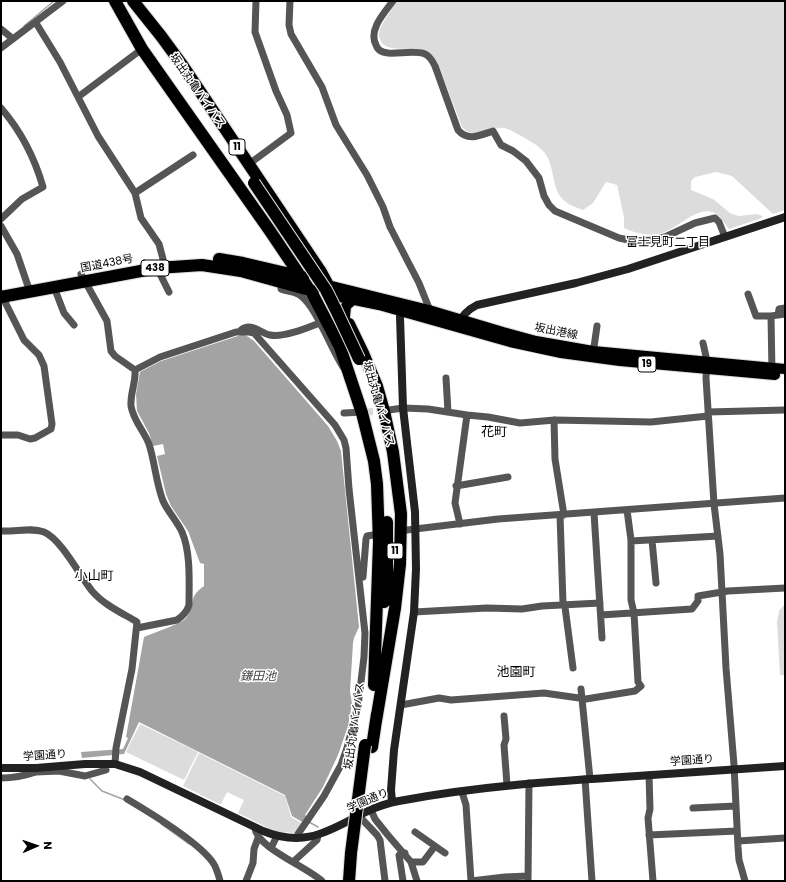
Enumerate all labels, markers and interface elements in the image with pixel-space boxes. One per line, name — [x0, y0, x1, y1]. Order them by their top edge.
street label: 坂出丸亀バイパス — [166, 51, 228, 131]
road number: 11 — [229, 139, 245, 155]
district label: 富士見町二丁目 — [626, 236, 710, 250]
street label: 国道438号 — [80, 252, 134, 276]
road number: 438 — [141, 260, 169, 276]
street label: 坂出港線 — [533, 321, 579, 343]
road number: 19 — [638, 356, 656, 372]
street label: 坂出丸亀バイパス — [360, 360, 396, 448]
district label: 花町 — [481, 425, 507, 441]
road number: 11 — [387, 543, 403, 559]
district label: 小山町 — [75, 569, 113, 585]
district label: 池園町 — [497, 665, 535, 681]
water label: 鎌田池 — [240, 670, 276, 684]
street label: 坂出丸亀バイパス — [342, 682, 368, 770]
street label: 学園通り — [23, 748, 67, 764]
street label: 学園通り — [670, 753, 714, 769]
street label: 学園通り — [345, 786, 391, 816]
north arrow — [16, 826, 56, 866]
text: N — [40, 841, 56, 850]

